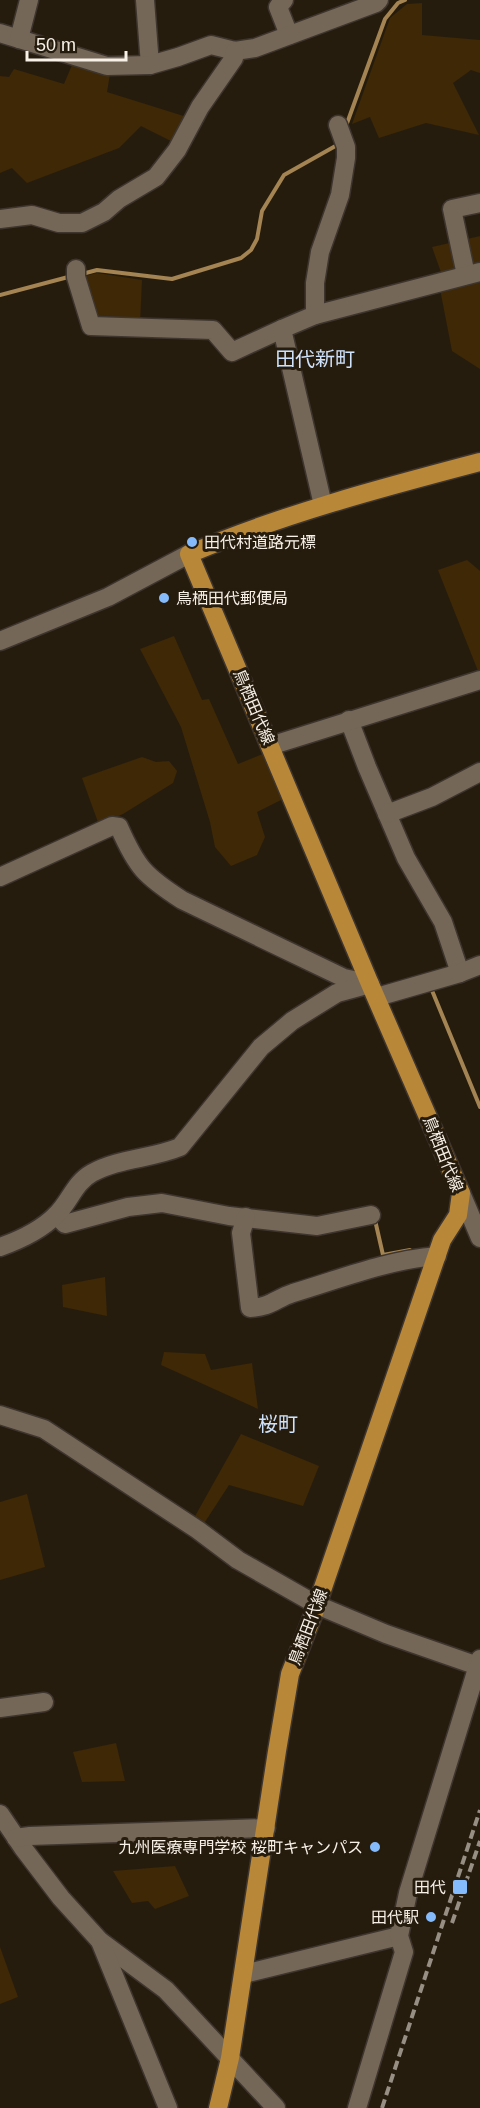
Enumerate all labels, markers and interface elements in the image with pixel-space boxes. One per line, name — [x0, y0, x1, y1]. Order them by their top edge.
scale bar — [27, 24, 126, 62]
text: 50 m — [36, 35, 76, 55]
district label: 田代新町 — [275, 348, 355, 370]
place label: 田代村道路元標 — [204, 534, 316, 551]
marker: 田代村道路元標 — [185, 535, 199, 549]
place label: 鳥栖田代郵便局 — [176, 590, 288, 607]
marker: 鳥栖田代郵便局 — [157, 591, 171, 605]
street label: 鳥栖田代線 — [231, 667, 277, 747]
street label: 鳥栖田代線 — [420, 1114, 466, 1194]
district label: 桜町 — [258, 1413, 298, 1435]
street label: 鳥栖田代線 — [286, 1587, 330, 1667]
place label: 九州医療専門学校 桜町キャンパス — [119, 1839, 363, 1856]
marker: 九州医療専門学校 桜町キャンパス — [368, 1840, 382, 1854]
marker: 田代 — [451, 1878, 469, 1896]
place label: 田代 — [414, 1879, 446, 1896]
place label: 田代駅 — [371, 1909, 419, 1926]
marker: 田代駅 — [424, 1910, 438, 1924]

